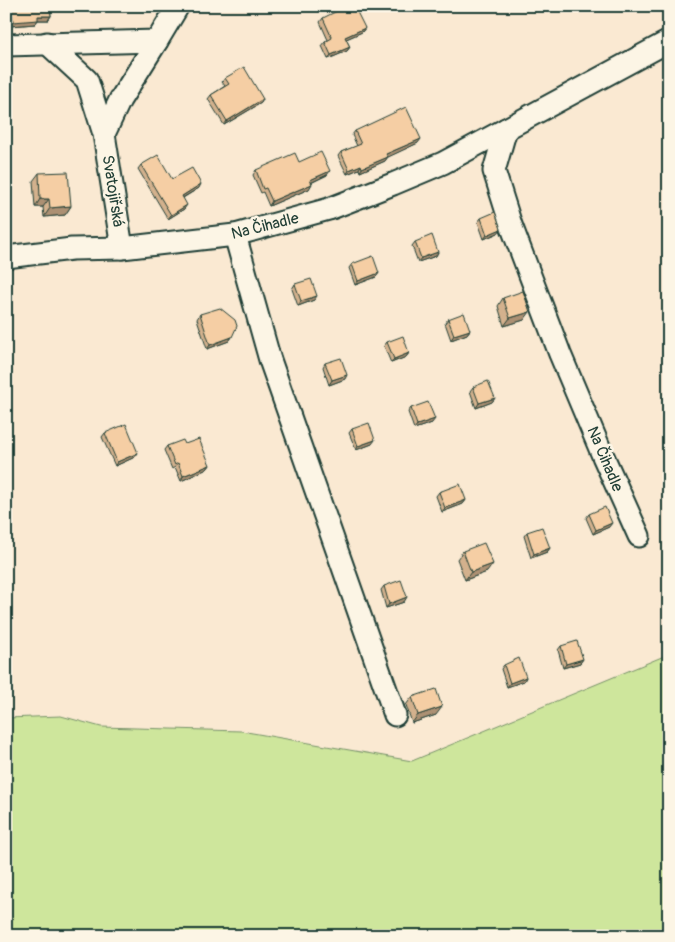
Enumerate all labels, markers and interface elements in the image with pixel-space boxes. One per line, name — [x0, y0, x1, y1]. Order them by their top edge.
street label: Svatojiřská — [97, 154, 129, 228]
street label: Na Čihadle — [229, 208, 301, 244]
street label: Na Čihadle — [582, 423, 628, 495]

